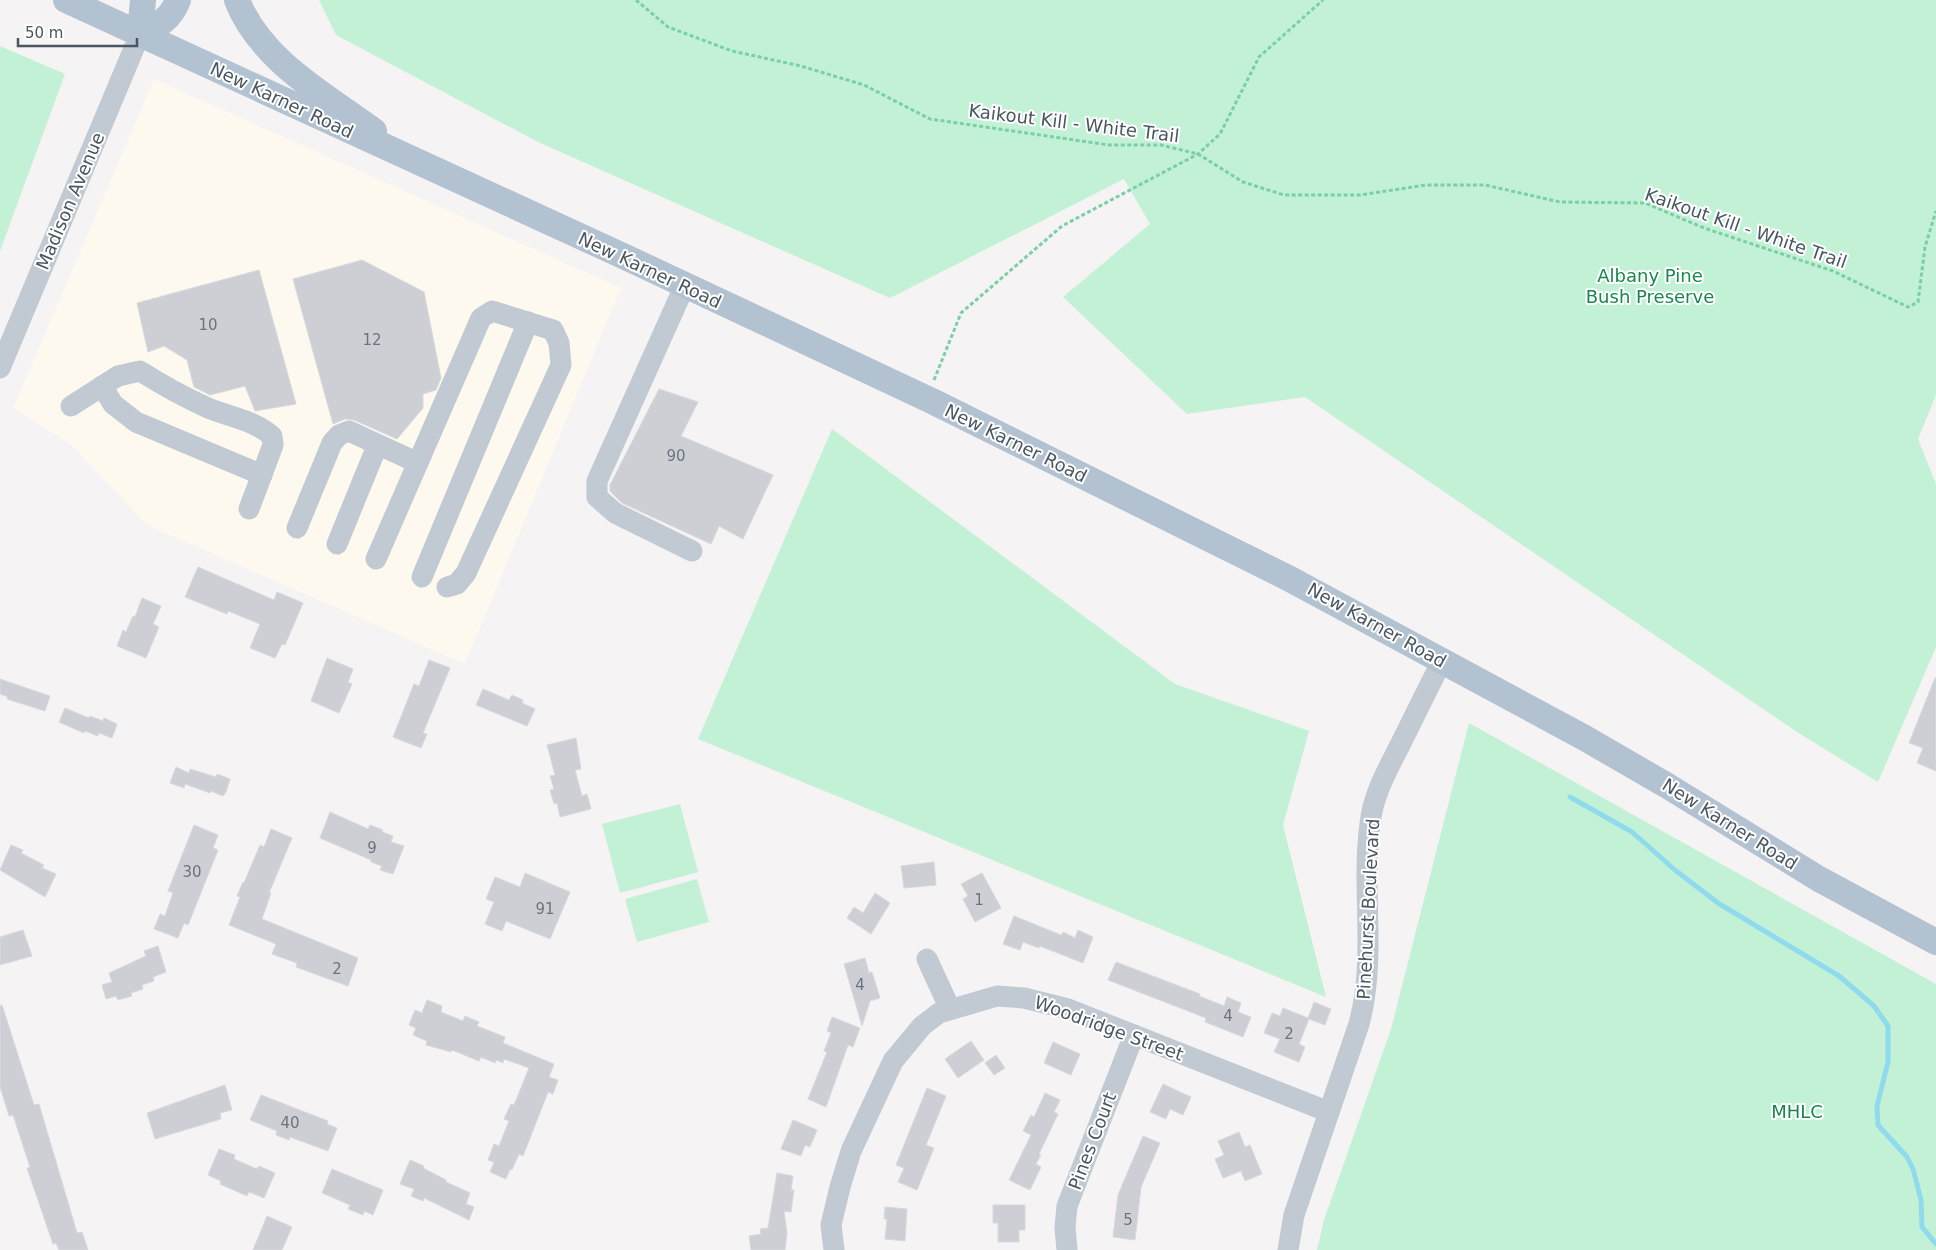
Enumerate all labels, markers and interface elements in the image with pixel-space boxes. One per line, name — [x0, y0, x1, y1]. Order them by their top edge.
scale bar — [18, 15, 136, 47]
text: 50 m — [25, 24, 63, 42]
street label: New Karner Road — [207, 58, 357, 142]
street label: Kaikout Kill - White Trail — [967, 100, 1181, 146]
street label: Madison Avenue — [32, 129, 108, 273]
street label: Kaikout Kill - White Trail — [1642, 184, 1850, 272]
street label: New Karner Road — [575, 228, 725, 312]
park label: Albany Pine Bush Preserve — [1586, 265, 1714, 307]
house number: 10 — [198, 316, 218, 334]
house number: 12 — [362, 331, 382, 349]
street label: New Karner Road — [942, 400, 1090, 486]
house number: 90 — [666, 447, 686, 465]
street label: New Karner Road — [1304, 578, 1450, 672]
street label: New Karner Road — [1659, 774, 1801, 874]
street label: Pinehurst Boulevard — [1353, 818, 1383, 1000]
house number: 9 — [367, 839, 377, 857]
house number: 30 — [182, 863, 202, 881]
house number: 1 — [974, 891, 984, 909]
house number: 91 — [535, 900, 555, 918]
house number: 2 — [332, 960, 342, 978]
house number: 4 — [855, 976, 865, 994]
street label: Woodridge Street — [1032, 991, 1186, 1065]
house number: 4 — [1223, 1007, 1233, 1025]
house number: 2 — [1284, 1025, 1294, 1043]
street label: Pines Court — [1064, 1089, 1120, 1193]
park label: MHLC — [1771, 1101, 1823, 1122]
house number: 40 — [280, 1114, 300, 1132]
house number: 5 — [1123, 1211, 1133, 1229]

